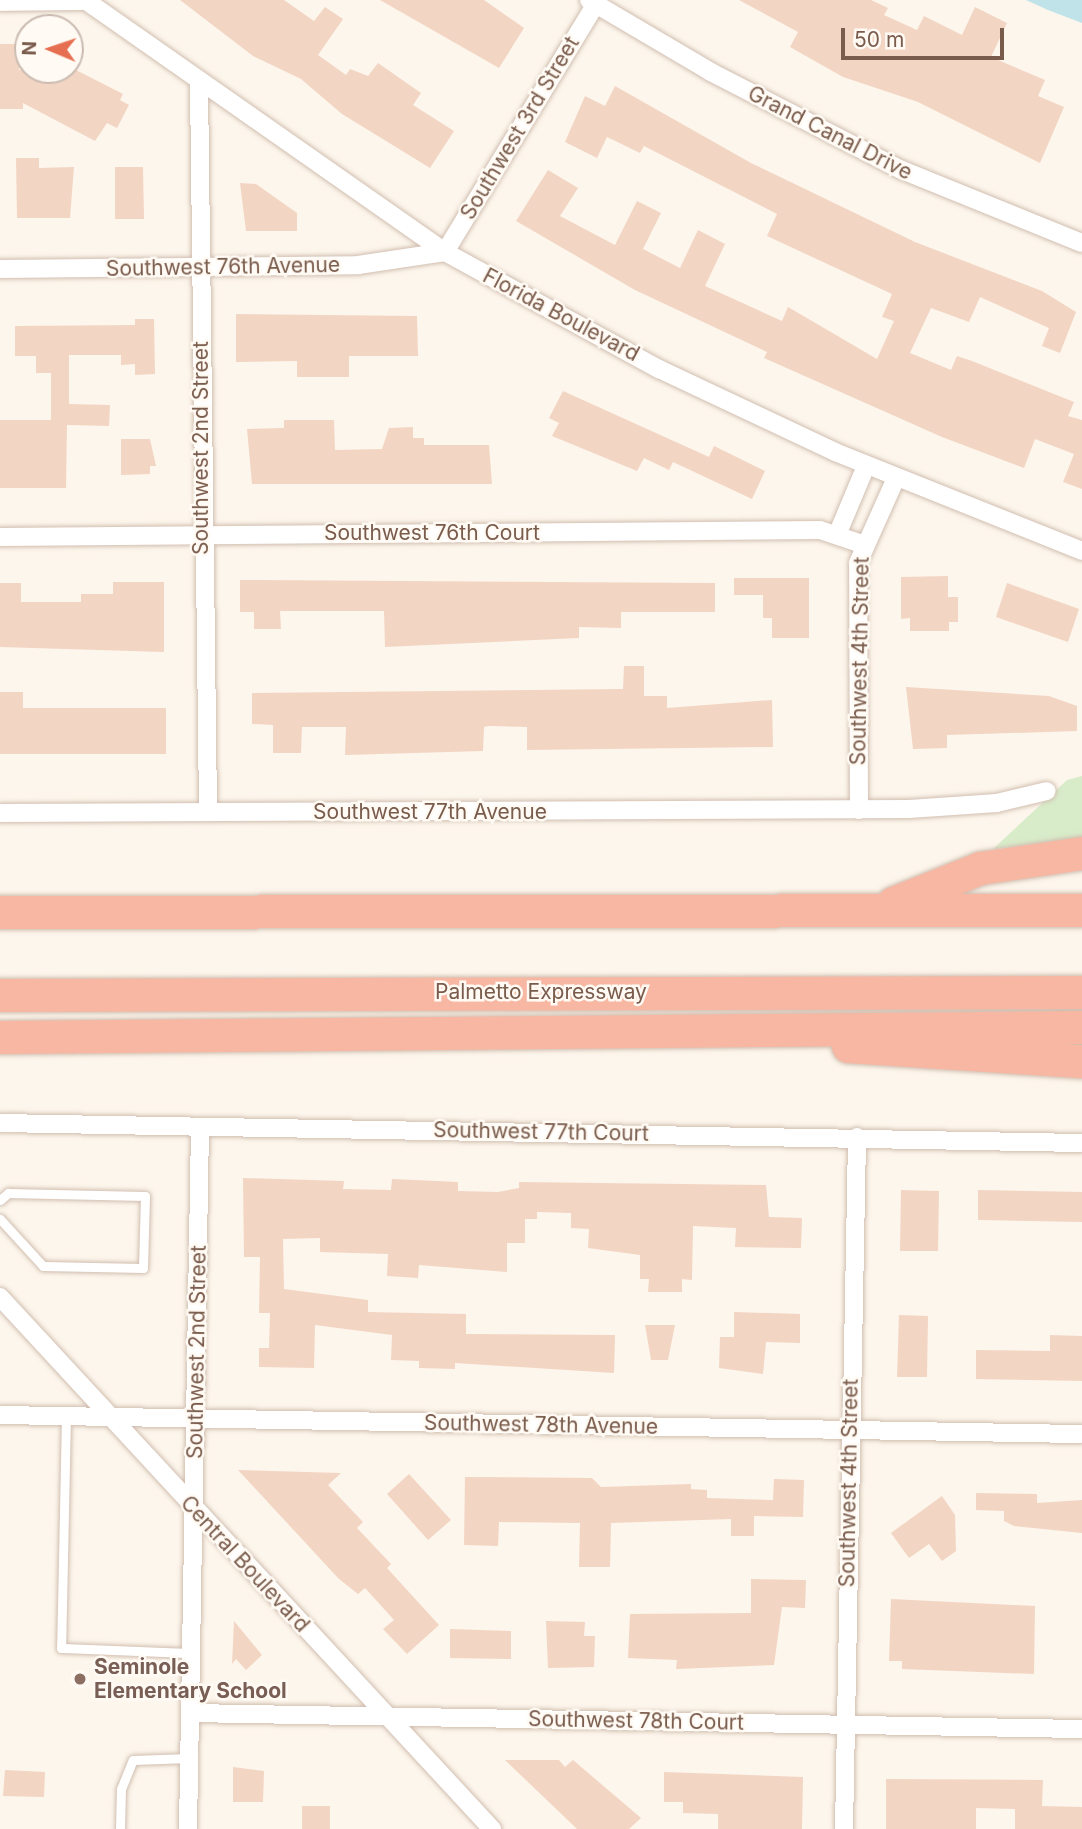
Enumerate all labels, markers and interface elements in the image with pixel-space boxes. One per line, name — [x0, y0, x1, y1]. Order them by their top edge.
north arrow — [14, 14, 84, 84]
scale bar — [844, 14, 1007, 58]
text: 50 m — [854, 27, 904, 52]
street label: Southwest 3rd Street — [455, 32, 585, 224]
text: N — [18, 41, 41, 56]
street label: Grand Canal Drive — [744, 81, 916, 185]
street label: Southwest 76th Avenue — [106, 252, 340, 282]
street label: Florida Boulevard — [478, 263, 644, 367]
street label: Southwest 2nd Street — [188, 341, 214, 555]
street label: Southwest 76th Court — [324, 520, 540, 546]
street label: Southwest 4th Street — [846, 556, 874, 766]
street label: Southwest 77th Avenue — [313, 799, 547, 825]
street label: Palmetto Expressway — [435, 979, 647, 1005]
street label: Southwest 77th Court — [433, 1118, 649, 1146]
street label: Southwest 2nd Street — [183, 1245, 211, 1459]
street label: Southwest 4th Street — [835, 1378, 863, 1588]
street label: Southwest 78th Avenue — [424, 1410, 658, 1440]
street label: Central Boulevard — [175, 1491, 315, 1637]
place label: Seminole Elementary School — [94, 1654, 287, 1704]
marker: Seminole Elementary School — [72, 1671, 88, 1687]
street label: Southwest 78th Court — [528, 1707, 744, 1735]

